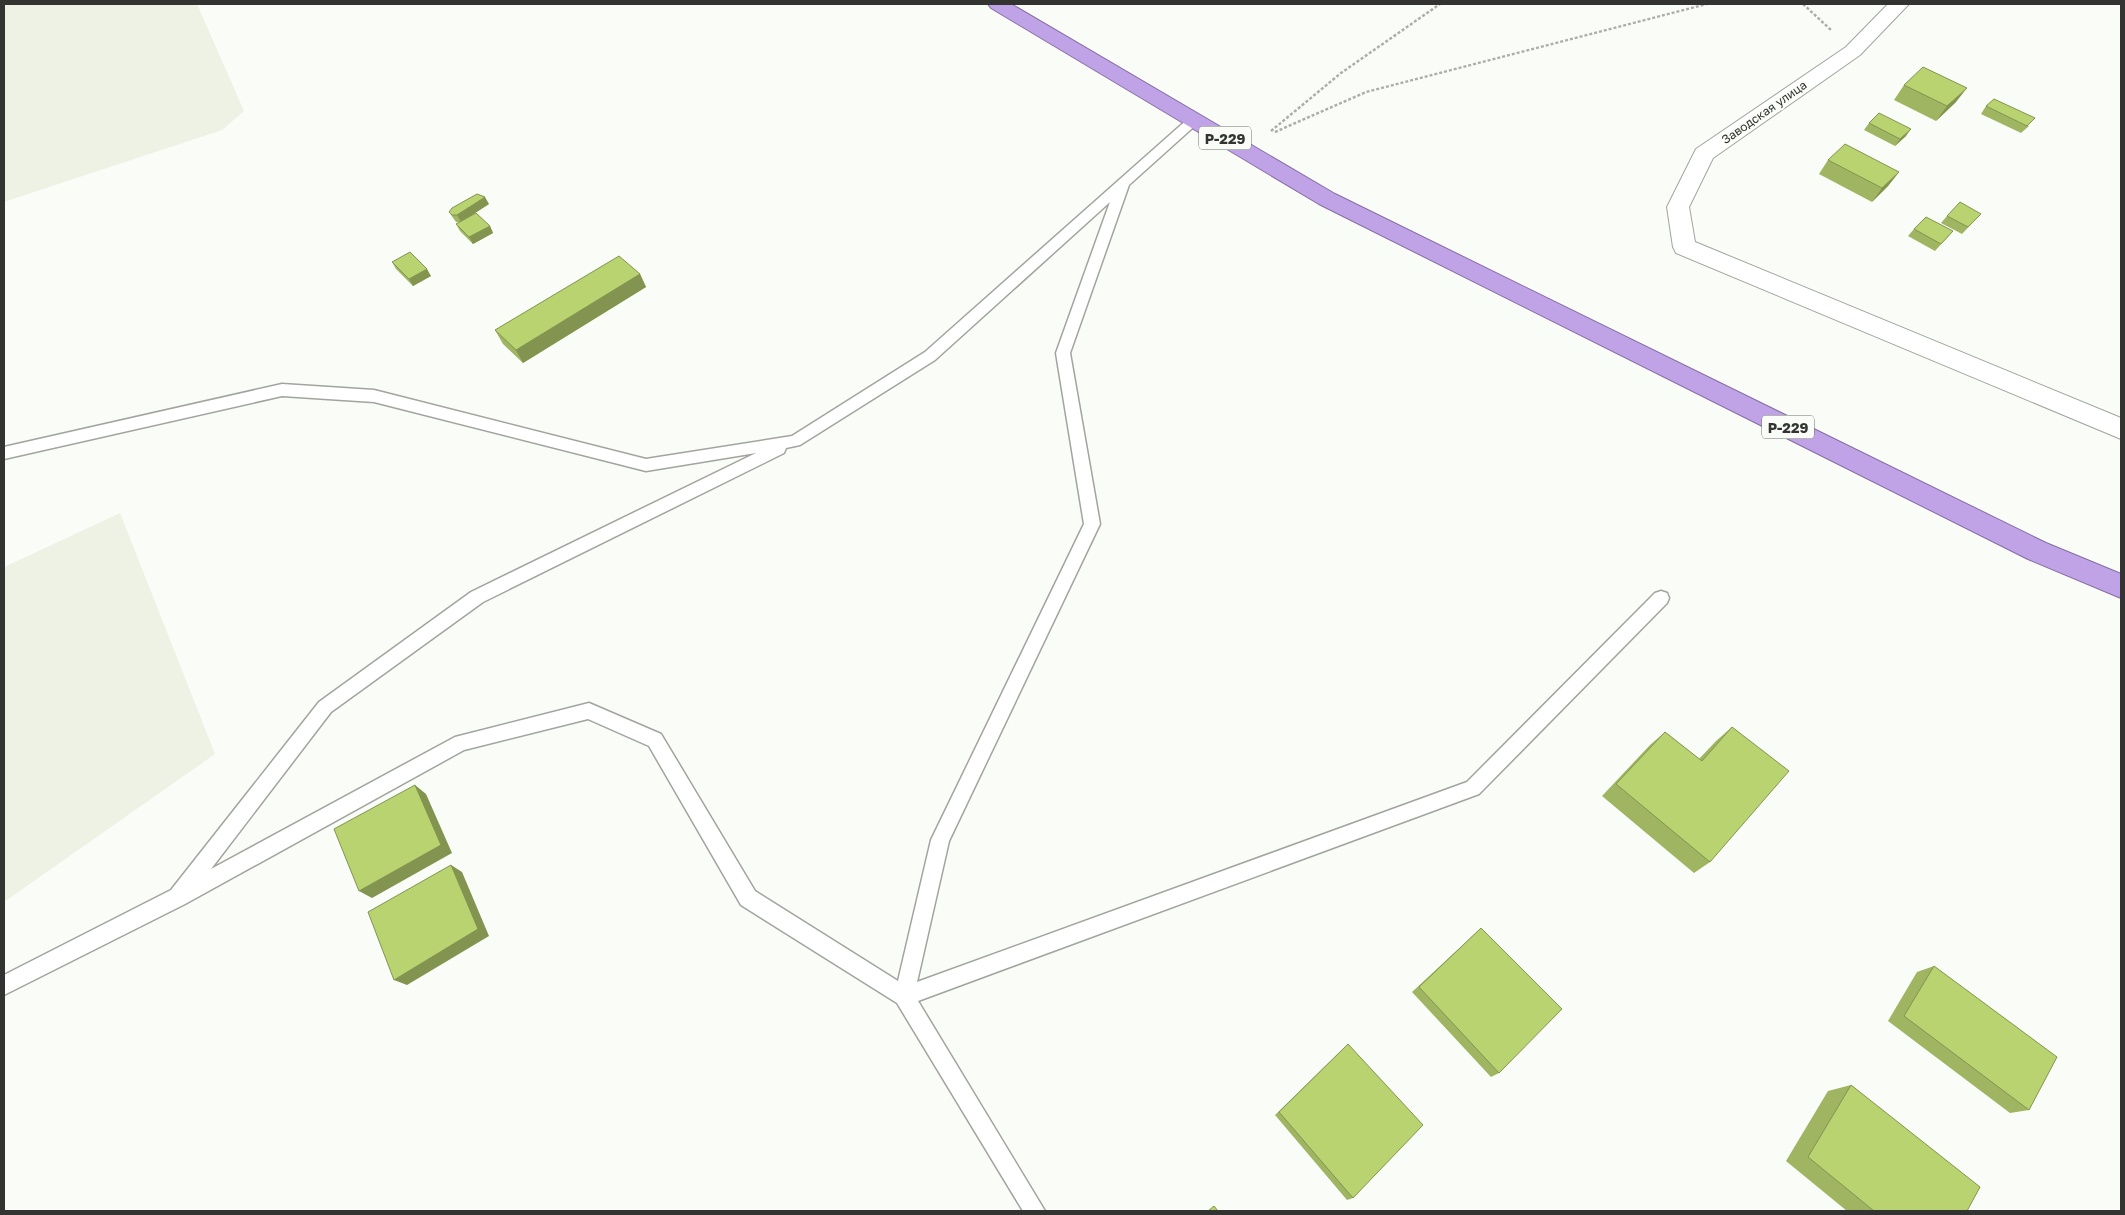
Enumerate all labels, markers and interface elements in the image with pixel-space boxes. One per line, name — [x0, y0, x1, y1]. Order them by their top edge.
street label: Заводская улица — [1718, 77, 1810, 147]
road number: Р-229 — [1199, 126, 1251, 150]
road number: Р-229 — [1762, 416, 1814, 438]

